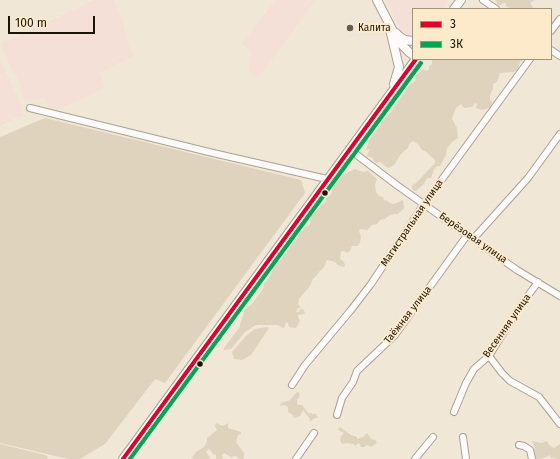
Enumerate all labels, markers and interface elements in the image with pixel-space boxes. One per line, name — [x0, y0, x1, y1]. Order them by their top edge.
scale bar — [10, 8, 97, 34]
legend — [412, 8, 552, 60]
text: 100 m — [15, 16, 47, 30]
text: 3 — [450, 17, 456, 31]
place label: Калита — [358, 22, 391, 34]
marker: Калита — [345, 23, 355, 33]
text: 3К — [450, 37, 463, 51]
street label: Магистральная улица — [378, 177, 446, 269]
unlabelled marker — [320, 188, 330, 198]
street label: Берёзовая улица — [437, 210, 509, 266]
street label: Таёжная улица — [382, 284, 434, 346]
street label: Весенняя улица — [481, 292, 533, 360]
unlabelled marker — [195, 359, 205, 369]

